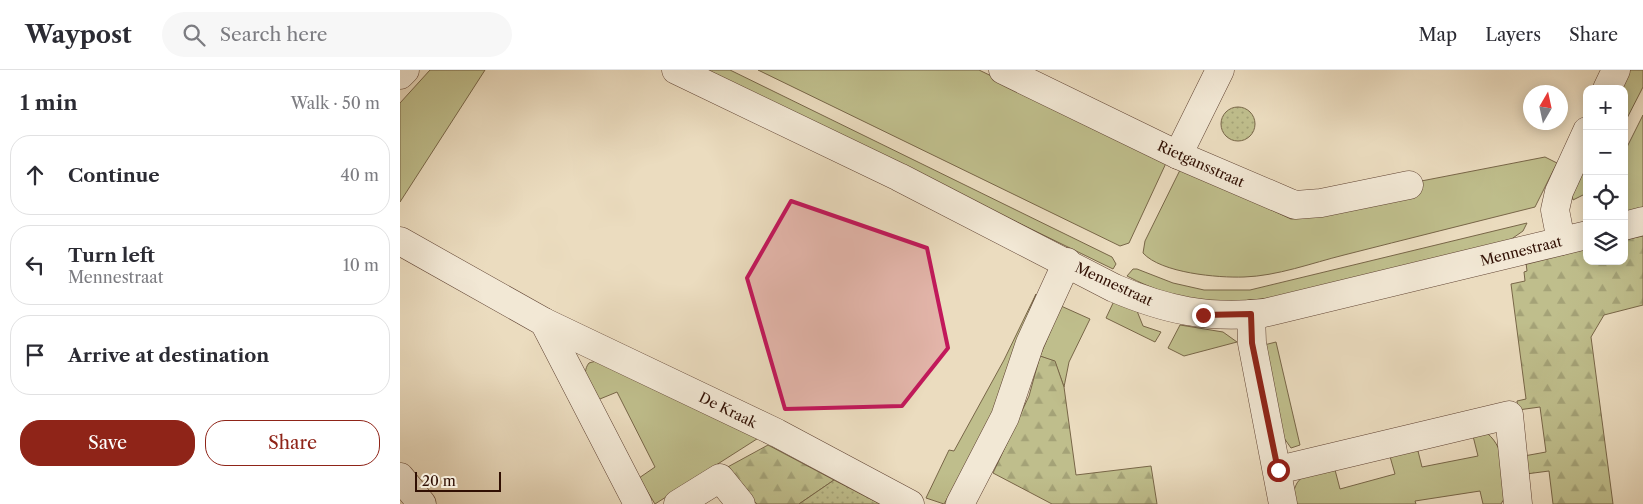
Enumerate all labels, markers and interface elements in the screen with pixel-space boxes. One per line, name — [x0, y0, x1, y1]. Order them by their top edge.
search box — [162, 12, 512, 57]
text: Waypost — [25, 20, 132, 49]
icon: search — [180, 21, 208, 49]
text: Search here — [220, 23, 327, 46]
text: Map — [1419, 24, 1457, 46]
text: Layers — [1485, 24, 1541, 46]
text: Share — [1569, 24, 1618, 46]
north arrow — [1523, 85, 1568, 130]
map controls — [1583, 85, 1628, 265]
button: + — [1583, 85, 1628, 130]
text: 1 min — [20, 90, 78, 115]
text: Walk · 50 m — [291, 93, 380, 113]
button: − — [1583, 130, 1628, 175]
street label: Rietgansstraat — [1155, 137, 1247, 191]
icon: ahead — [21, 161, 49, 189]
text: Continue — [68, 164, 160, 187]
text: 40 m — [340, 165, 379, 185]
button: locate — [1583, 175, 1628, 220]
button: layers — [1583, 220, 1628, 265]
street label: Mennestraat — [1478, 232, 1564, 270]
text: Turn left — [68, 244, 155, 267]
icon: left — [21, 251, 49, 279]
text: 10 m — [343, 255, 379, 275]
street label: Mennestraat — [1072, 258, 1156, 310]
text: Mennestraat — [68, 267, 163, 287]
route end — [1192, 304, 1215, 327]
icon: arrive — [21, 341, 49, 369]
text: Arrive at destination — [68, 344, 269, 367]
street label: De Kraak — [696, 388, 761, 432]
button: Save — [20, 420, 195, 466]
button: Share — [205, 420, 380, 466]
route start — [1267, 459, 1290, 482]
scale bar — [415, 469, 501, 492]
text: 20 m — [422, 472, 456, 490]

